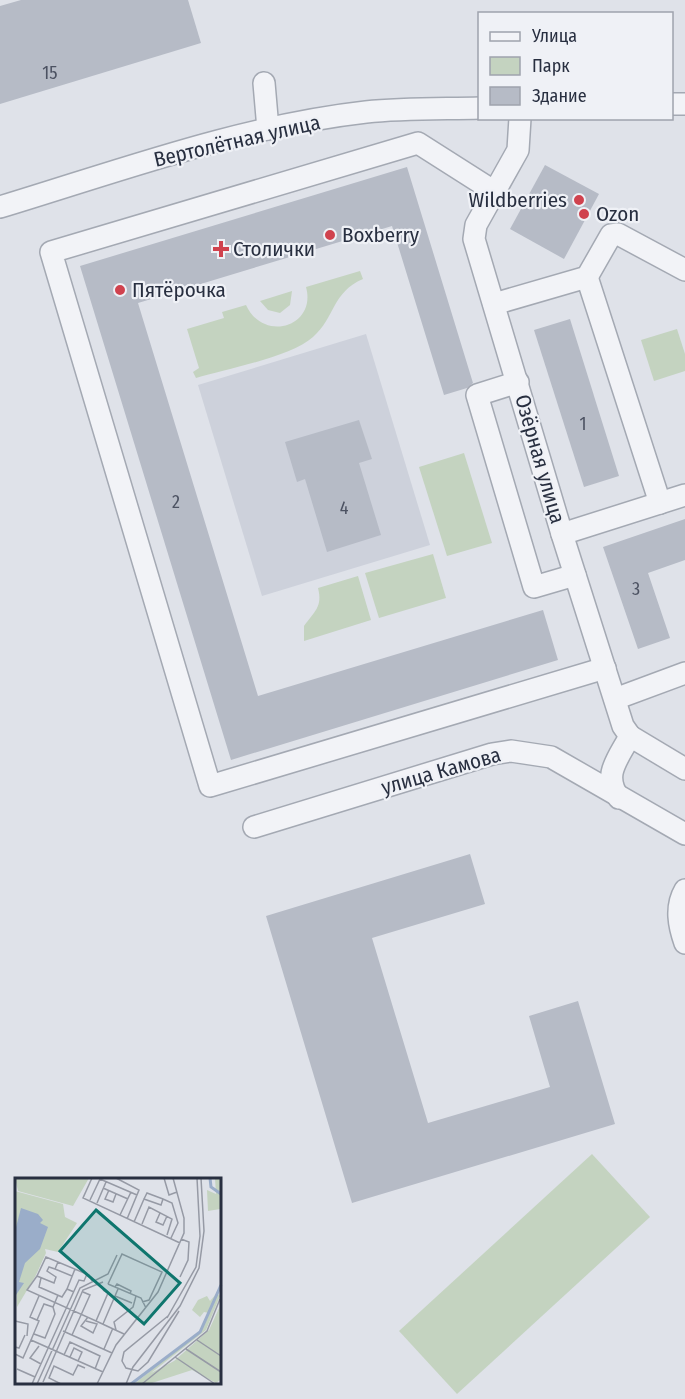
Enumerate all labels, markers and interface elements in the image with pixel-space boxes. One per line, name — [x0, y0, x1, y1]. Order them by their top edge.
legend — [478, 12, 673, 120]
text: Улица — [531, 25, 577, 47]
text: Парк — [532, 55, 570, 77]
house number: 15 — [42, 62, 58, 84]
text: Здание — [532, 85, 587, 107]
street label: Вертолётная улица — [151, 109, 323, 173]
place label: Wildberries — [468, 187, 567, 213]
marker: Wildberries — [572, 193, 586, 207]
place label: Ozon — [596, 201, 639, 227]
marker: Ozon — [577, 207, 591, 221]
place label: Boxberry — [342, 222, 420, 248]
marker: Boxberry — [323, 228, 337, 242]
place label: Столички — [233, 236, 315, 262]
marker: Столички — [214, 242, 228, 256]
place label: Пятёрочка — [132, 277, 226, 303]
marker: Пятёрочка — [113, 283, 127, 297]
street label: Озёрная улица — [509, 391, 571, 527]
house number: 1 — [579, 413, 587, 435]
house number: 2 — [172, 491, 180, 513]
house number: 4 — [340, 497, 349, 519]
house number: 3 — [632, 578, 640, 600]
street label: улица Камова — [378, 742, 504, 800]
inset map — [15, 1178, 220, 1384]

